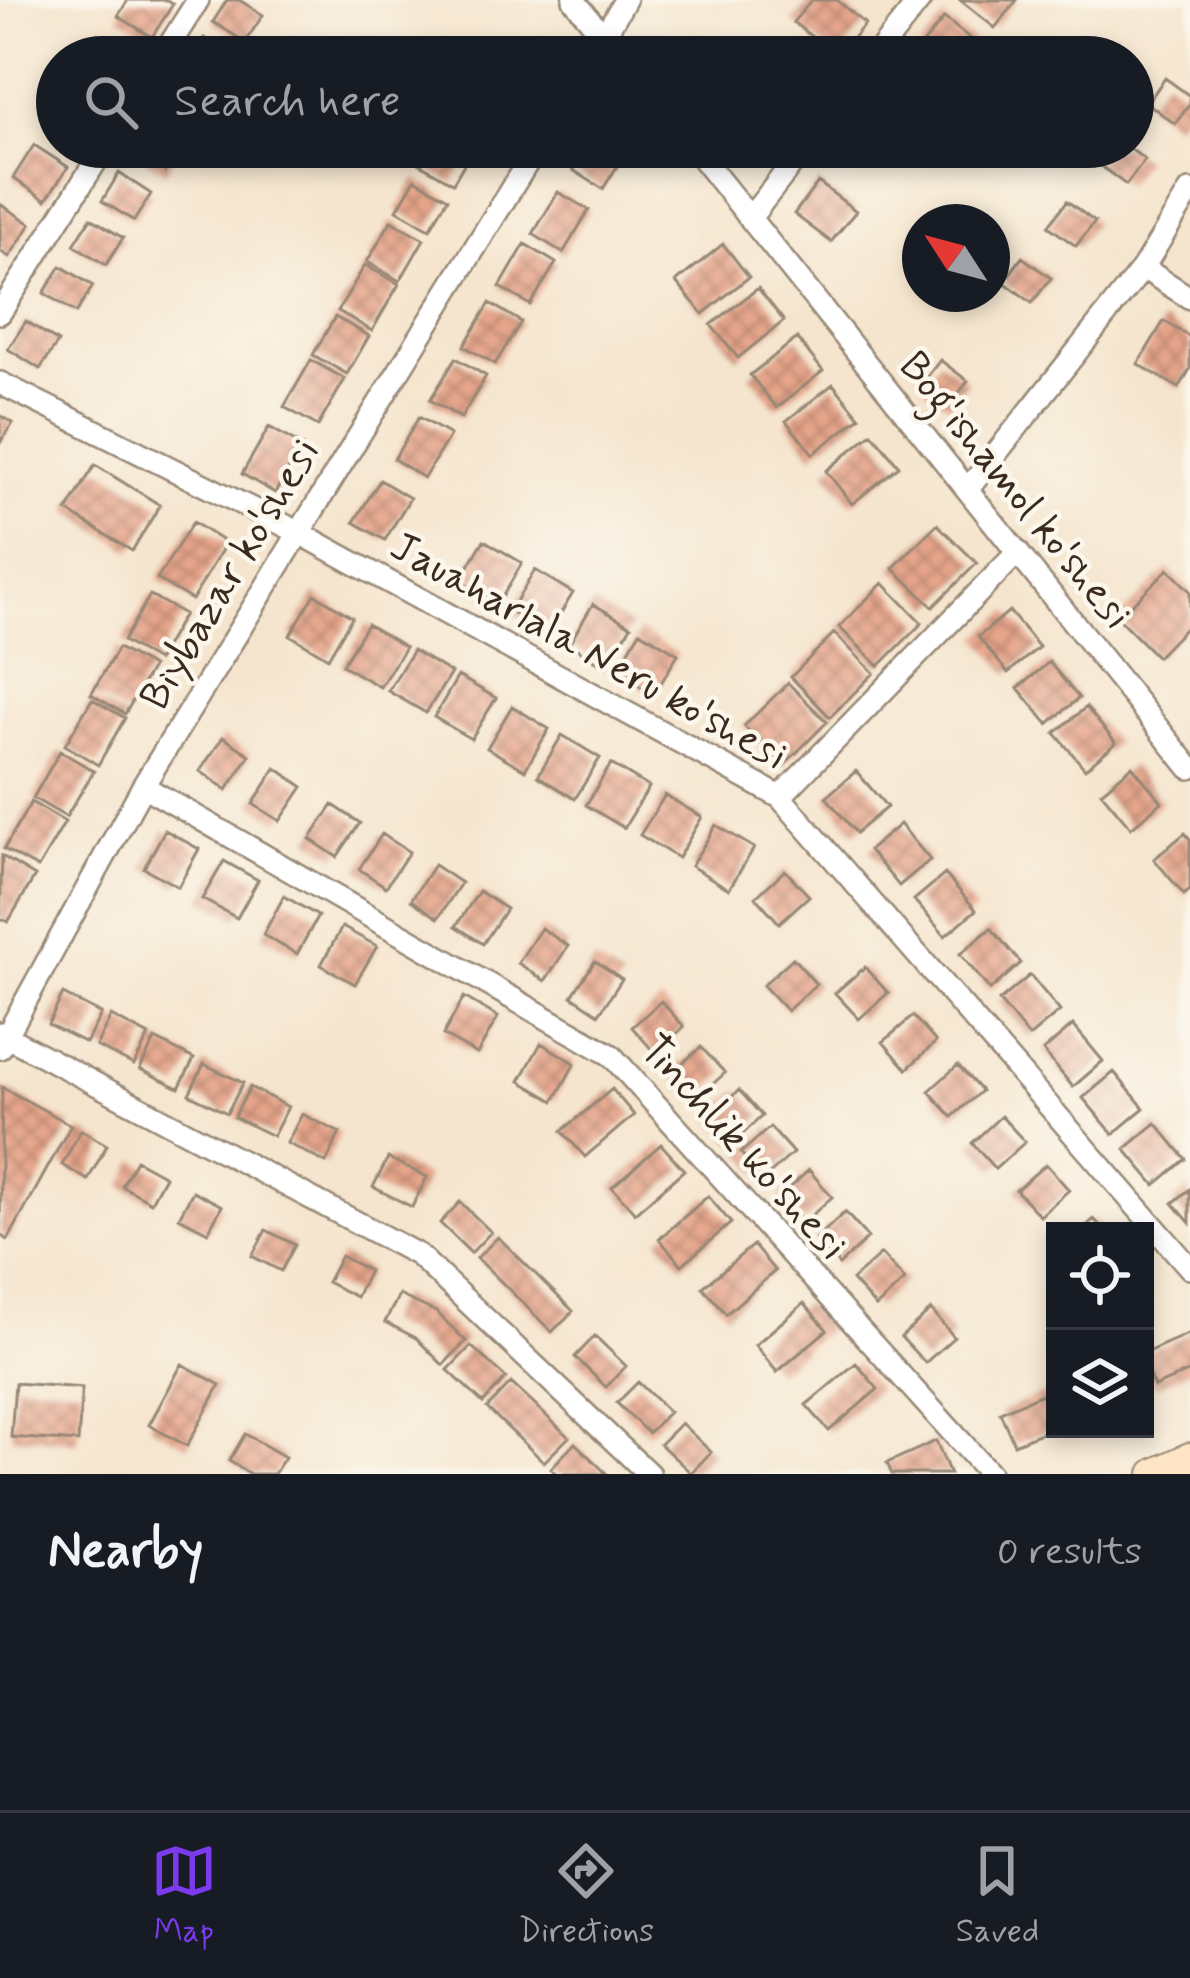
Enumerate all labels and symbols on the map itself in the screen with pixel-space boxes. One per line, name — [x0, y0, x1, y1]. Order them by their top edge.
north arrow — [902, 204, 1010, 312]
street label: Bog'ishamol ko'shesi — [882, 341, 1143, 644]
street label: Biybazar ko'shesi — [128, 429, 334, 721]
street label: Jauaharlala Neru ko'shesi — [380, 520, 797, 784]
street label: Tinchlik ko'shesi — [626, 1024, 858, 1273]

